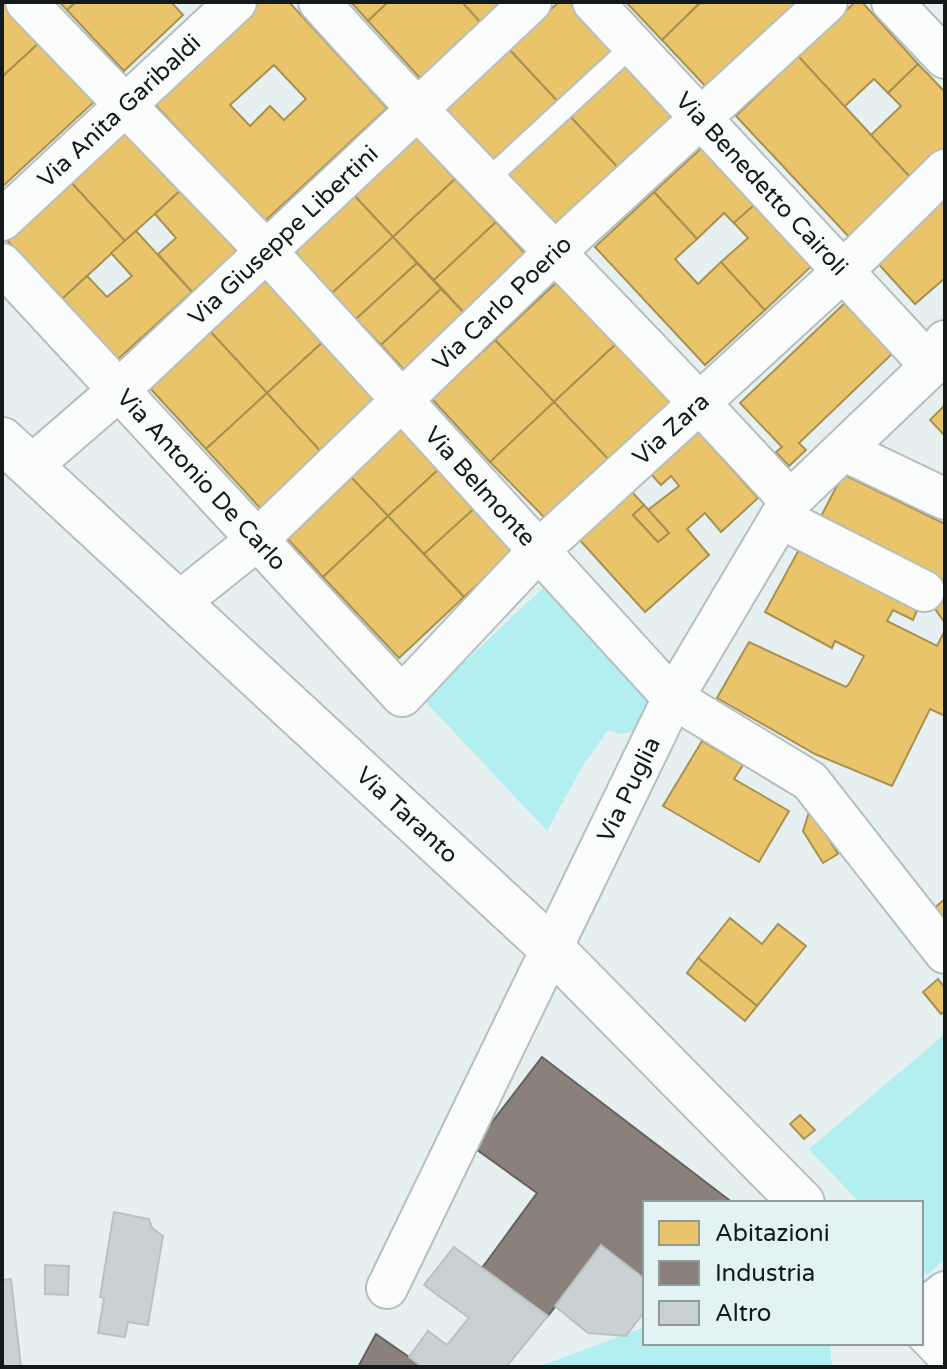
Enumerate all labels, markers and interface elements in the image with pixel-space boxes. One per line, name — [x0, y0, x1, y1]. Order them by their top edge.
street label: Via Anita Garibaldi — [32, 28, 207, 194]
street label: Via Benedetto Cairoli — [670, 86, 854, 281]
street label: Via Giuseppe Libertini — [182, 139, 384, 331]
street label: Via Carlo Poerio — [427, 229, 578, 377]
street label: Via Antonio De Carlo — [111, 383, 293, 576]
street label: Via Zara — [627, 387, 715, 471]
street label: Via Belmonte — [418, 420, 542, 552]
street label: Via Puglia — [591, 732, 666, 847]
street label: Via Taranto — [350, 760, 464, 869]
legend — [643, 1201, 923, 1345]
text: Abitazioni — [715, 1219, 830, 1248]
text: Industria — [715, 1259, 815, 1288]
text: Altro — [715, 1299, 771, 1328]

